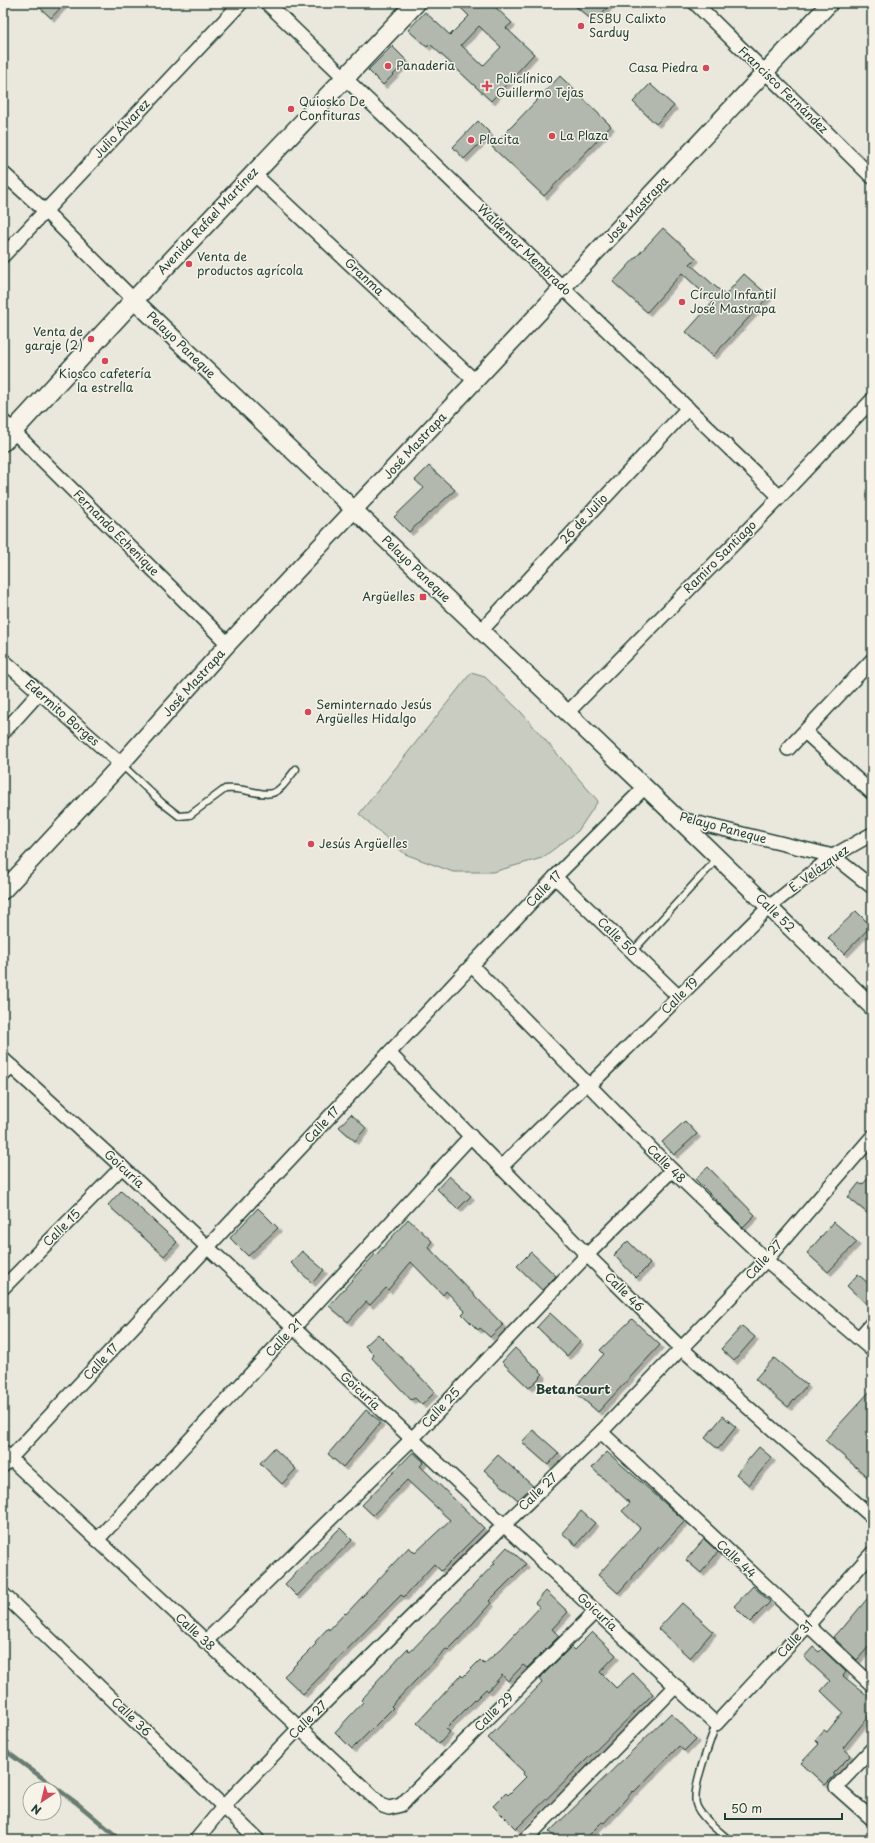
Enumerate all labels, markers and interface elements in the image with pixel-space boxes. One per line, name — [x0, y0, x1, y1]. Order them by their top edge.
place label: ESBU Calixto Sarduy — [589, 9, 666, 41]
marker: ESBU Calixto Sarduy — [576, 21, 586, 31]
street label: Francisco Fernández — [735, 42, 833, 137]
place label: Panaderia — [396, 56, 455, 74]
place label: Casa Piedra — [629, 58, 698, 76]
marker: Panaderia — [383, 61, 393, 71]
marker: Casa Piedra — [701, 63, 711, 73]
place label: Policlínico Guillermo Tejas — [496, 69, 584, 101]
marker: Policlínico Guillermo Tejas — [481, 80, 493, 92]
place label: Quiosko De Confituras — [299, 92, 366, 124]
street label: Julio Álvarez — [89, 95, 154, 162]
marker: Quiosko De Confituras — [286, 104, 296, 114]
place label: La Plaza — [560, 126, 609, 144]
place label: Placita — [479, 130, 520, 148]
marker: La Plaza — [547, 131, 557, 141]
marker: Placita — [466, 135, 476, 145]
street label: Avenida Rafael Martínez — [153, 163, 262, 278]
street label: José Mastrapa — [600, 171, 672, 247]
street label: Waldemar Membrado — [474, 200, 576, 299]
place label: Venta de productos agrícola — [197, 247, 304, 279]
street label: Granma — [341, 253, 389, 300]
marker: Venta de productos agrícola — [184, 259, 194, 269]
place label: Círculo Infantil José Mastrapa — [690, 285, 776, 317]
marker: Círculo Infantil José Mastrapa — [677, 297, 687, 307]
street label: Pelayo Paneque — [143, 307, 220, 382]
place label: Venta de garaje (2) — [25, 322, 83, 354]
marker: Venta de garaje (2) — [86, 334, 96, 344]
marker: Kiosco cafetería la estrella — [100, 356, 110, 366]
place label: Kiosco cafetería la estrella — [59, 364, 152, 396]
street label: José Mastrapa — [378, 407, 450, 483]
street label: Fernando Echenique — [70, 485, 164, 580]
street label: 26 de Julio — [555, 489, 611, 547]
street label: Ramiro Santiago — [679, 516, 760, 597]
street label: Pelayo Paneque — [378, 531, 455, 606]
place label: Argüelles — [362, 587, 416, 605]
marker: Argüelles — [418, 592, 428, 602]
street label: José Mastrapa — [158, 644, 229, 720]
street label: Edermito Borges — [22, 675, 104, 750]
place label: Seminternado Jesús Argüelles Hidalgo — [316, 695, 432, 727]
marker: Seminternado Jesús Argüelles Hidalgo — [303, 707, 313, 717]
street label: Pelayo Paneque — [678, 807, 769, 847]
place label: Jesús Argüelles — [319, 834, 408, 852]
marker: Jesús Argüelles — [306, 839, 316, 849]
street label: E. Velázquez — [785, 840, 852, 896]
street label: Calle 17 — [521, 866, 566, 911]
street label: Calle 52 — [752, 889, 799, 936]
street label: Calle 50 — [594, 913, 642, 960]
street label: Calle 19 — [657, 973, 702, 1018]
street label: Calle 17 — [299, 1101, 344, 1147]
street label: Calle 48 — [643, 1140, 690, 1187]
street label: Goicuría — [101, 1145, 149, 1192]
street label: Calle 15 — [38, 1204, 84, 1250]
street label: Calle 27 — [741, 1235, 786, 1283]
street label: Calle 46 — [601, 1267, 649, 1315]
street label: Calle 21 — [261, 1314, 306, 1361]
street label: Calle 17 — [78, 1338, 123, 1384]
street label: Goicuría — [337, 1367, 385, 1414]
district label: Betancourt — [535, 1379, 611, 1398]
street label: Calle 25 — [417, 1383, 464, 1432]
street label: Calle 27 — [514, 1468, 561, 1514]
street label: Calle 44 — [713, 1535, 761, 1582]
street label: Goicuría — [574, 1588, 622, 1635]
street label: Calle 38 — [172, 1608, 220, 1654]
street label: Calle 31 — [772, 1616, 816, 1661]
street label: Calle 29 — [470, 1688, 517, 1735]
street label: Calle 36 — [108, 1693, 156, 1740]
street label: Calle 27 — [284, 1696, 331, 1743]
north arrow — [22, 1781, 62, 1821]
scale bar — [725, 1795, 842, 1821]
text: 50 m — [731, 1799, 762, 1817]
text: N — [27, 1800, 44, 1819]

